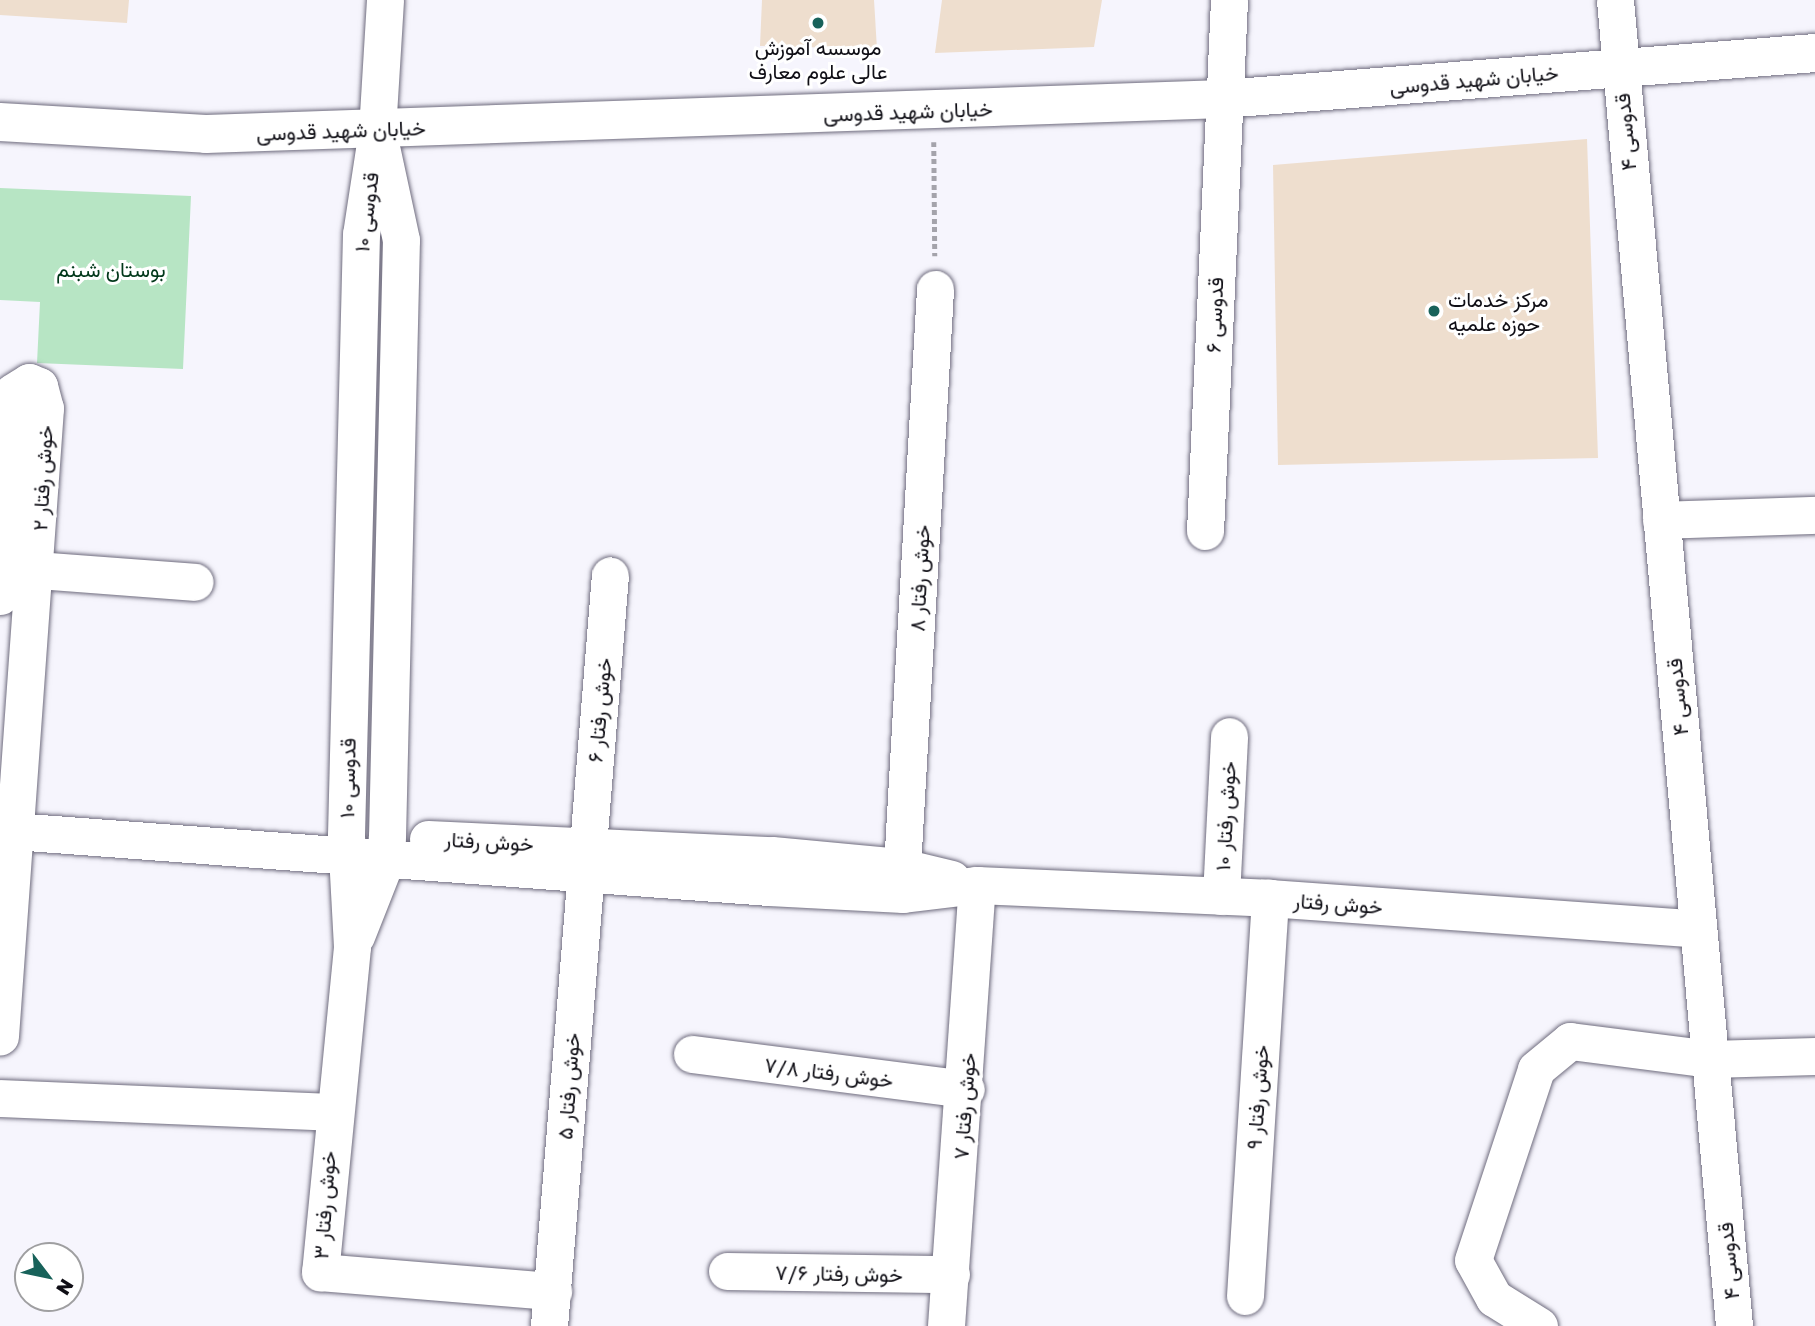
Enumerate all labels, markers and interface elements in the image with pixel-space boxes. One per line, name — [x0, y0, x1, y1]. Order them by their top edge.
marker: موسسه آموزش عالی علوم معارف — [810, 15, 826, 31]
place label: موسسه آموزش عالی علوم معارف — [749, 34, 887, 84]
street label: خیابان شهید قدوسی — [1388, 59, 1560, 99]
street label: قدوسی ۴ — [1609, 92, 1641, 172]
street label: خیابان شهید قدوسی — [823, 95, 993, 127]
street label: خیابان شهید قدوسی — [256, 114, 426, 146]
street label: قدوسی ۱۰ — [349, 171, 383, 253]
park label: بوستان شبنم — [56, 256, 166, 282]
street label: قدوسی ۶ — [1200, 277, 1228, 353]
place label: مرکز خدمات حوزه علمیه — [1448, 286, 1548, 336]
marker: مرکز خدمات حوزه علمیه — [1426, 303, 1442, 319]
street label: خوش رفتار ۲ — [27, 425, 57, 531]
street label: خوش رفتار ۸ — [904, 524, 934, 632]
street label: خوش رفتار ۶ — [582, 657, 616, 763]
street label: قدوسی ۴ — [1661, 657, 1693, 737]
street label: قدوسی ۱۰ — [334, 738, 360, 818]
street label: خوش رفتار ۱۰ — [1210, 761, 1240, 871]
street label: خوش رفتار — [444, 826, 534, 856]
street label: خوش رفتار — [1292, 887, 1384, 919]
street label: خوش رفتار ۵ — [552, 1032, 584, 1140]
street label: خوش رفتار ۹ — [1241, 1044, 1273, 1150]
street label: خوش رفتار ۷/۸ — [763, 1052, 895, 1092]
street label: خوش رفتار ۷ — [948, 1052, 980, 1160]
street label: خوش رفتار ۳ — [308, 1150, 340, 1260]
street label: قدوسی ۴ — [1712, 1221, 1744, 1301]
north arrow — [14, 1242, 84, 1312]
street label: خوش رفتار ۷/۶ — [775, 1259, 903, 1287]
text: N — [52, 1275, 79, 1300]

